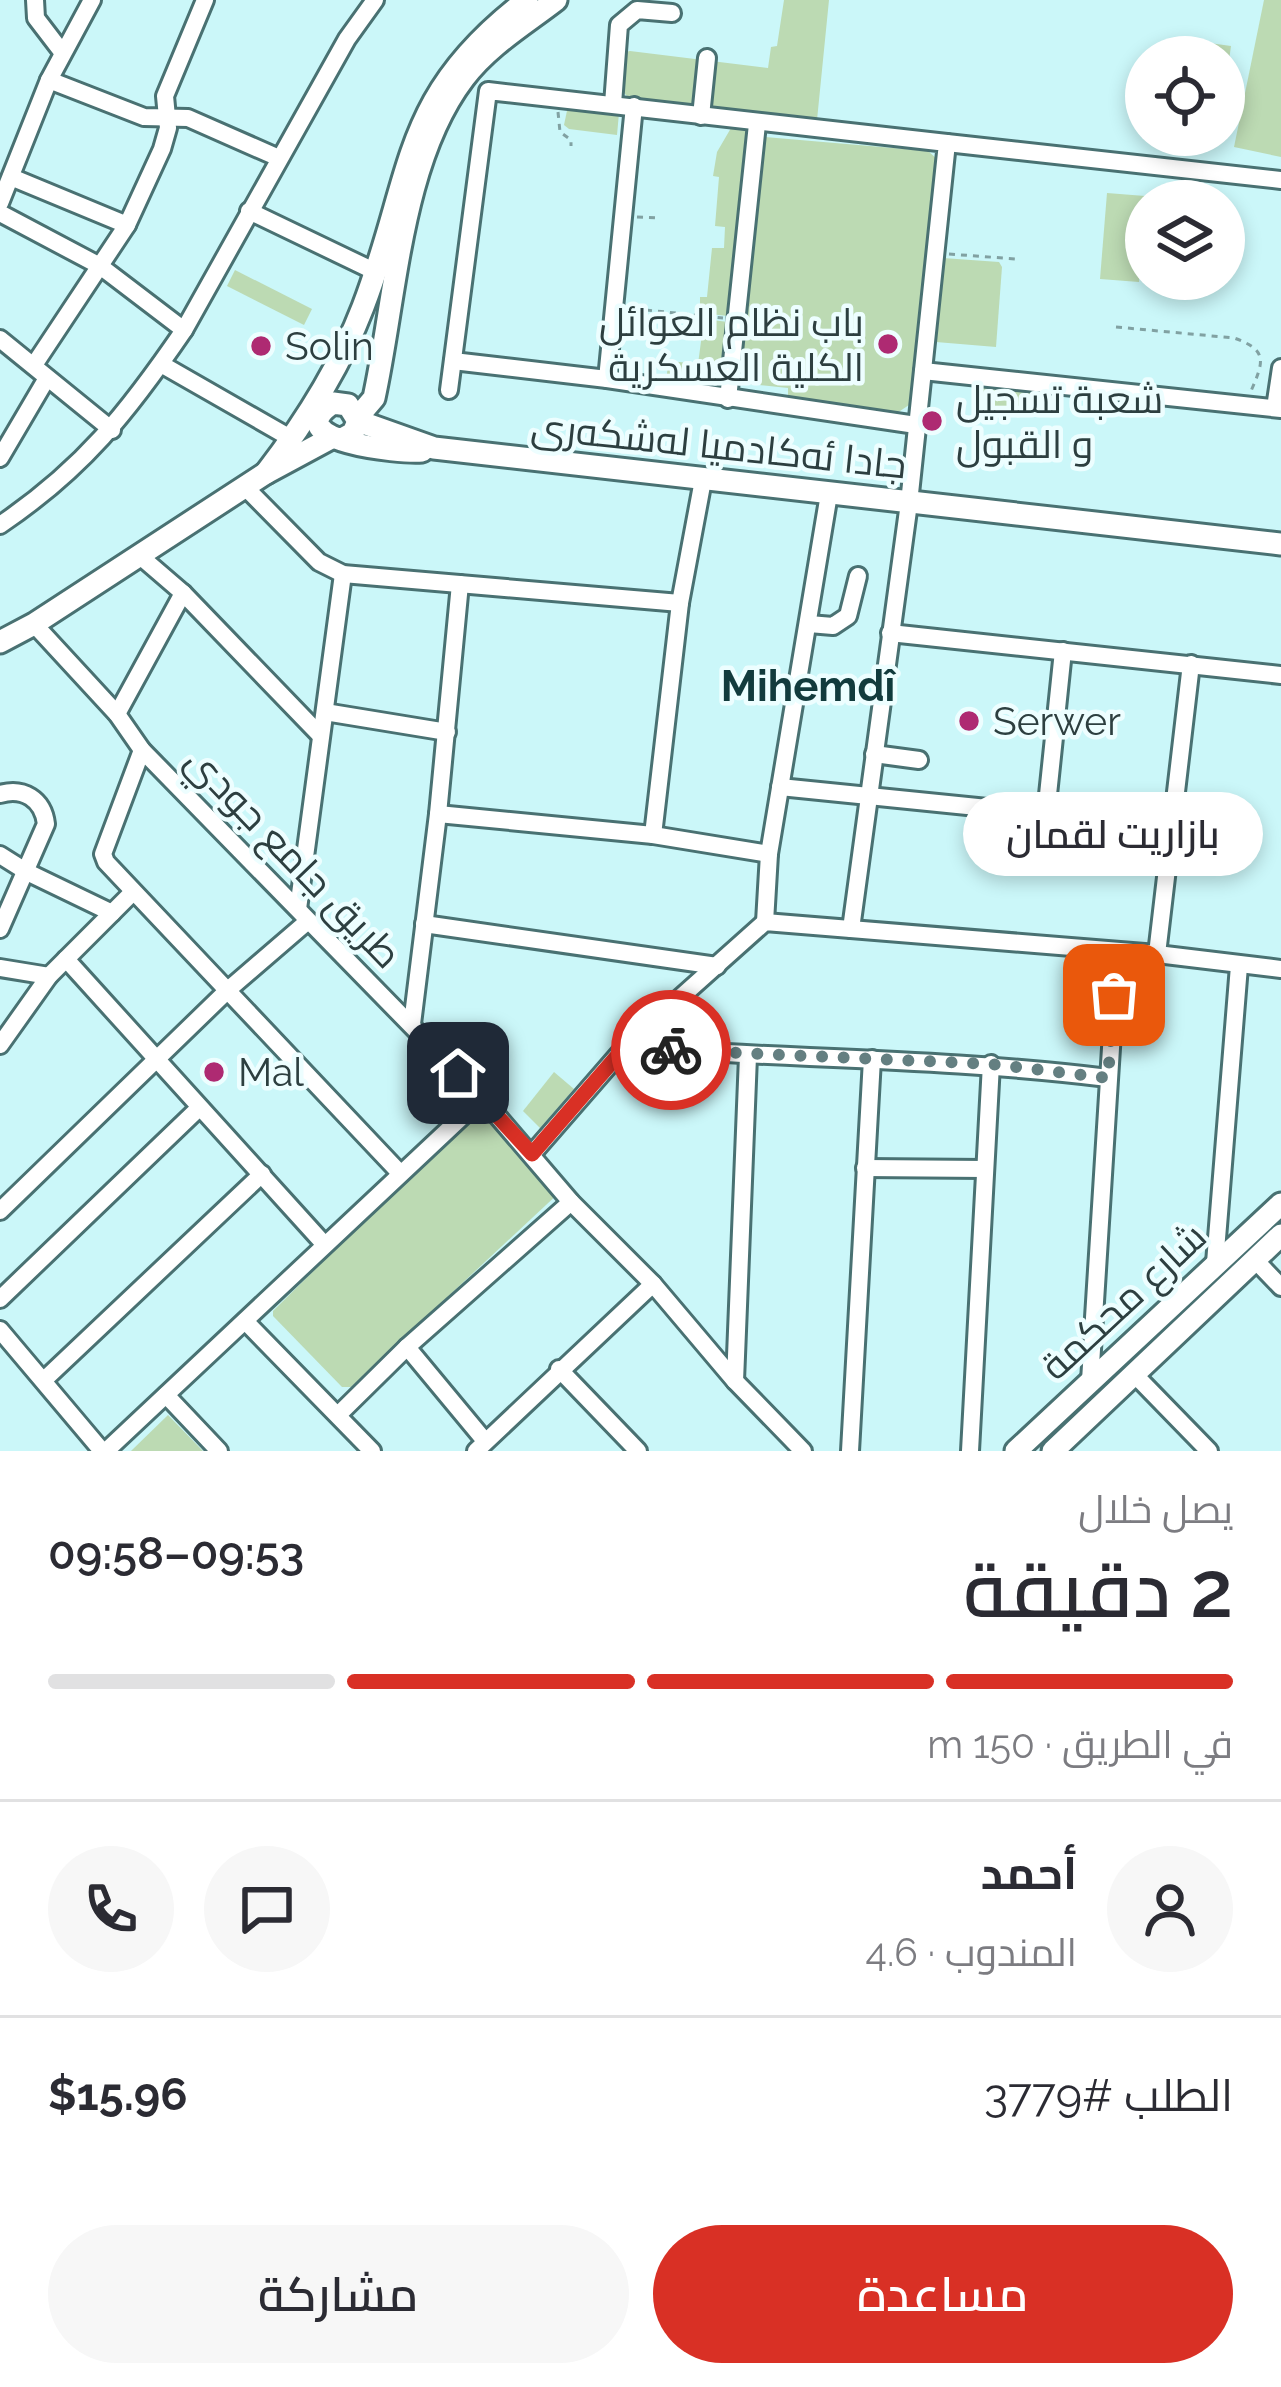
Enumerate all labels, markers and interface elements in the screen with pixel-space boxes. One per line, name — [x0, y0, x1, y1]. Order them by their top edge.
map controls — [1125, 36, 1245, 300]
button: locate — [1125, 36, 1245, 156]
button: layers — [1125, 180, 1245, 300]
place label: باب نظام العوائل الكلية العسكرية — [599, 299, 864, 390]
place label: Solin — [285, 323, 374, 369]
marker: باب نظام العوائل الكلية العسكرية — [875, 331, 901, 357]
marker: Solin — [248, 333, 274, 359]
place label: شعبة تسجيل و القبول — [956, 376, 1163, 468]
street label: جادا ئه‌كادميا له‌شكه‌رى — [529, 402, 909, 489]
marker: شعبة تسجيل و القبول — [919, 408, 945, 434]
district label: Mihemdî — [721, 662, 897, 711]
place label: Serwer — [993, 698, 1121, 744]
marker: Serwer — [956, 708, 982, 734]
street label: طريق جامع جودي — [171, 737, 411, 983]
callout: بازاريت لقمان — [964, 791, 1264, 875]
text: بازاريت لقمان — [1006, 811, 1220, 857]
pin — [1063, 944, 1165, 1046]
icon: bag — [1081, 962, 1147, 1028]
courier — [611, 990, 731, 1110]
icon: bike — [638, 1017, 704, 1083]
pin — [407, 1022, 509, 1124]
icon: home — [425, 1040, 491, 1106]
place label: Mal — [238, 1049, 304, 1095]
marker: Mal — [201, 1059, 227, 1085]
street label: شارع محكمة — [1031, 1213, 1218, 1392]
text: يصل خلال — [1078, 1486, 1233, 1532]
text: 09:53–09:58 — [48, 1527, 304, 1580]
text: 2 دقيقة — [963, 1544, 1233, 1635]
text: في الطريق · 150 m — [927, 1721, 1233, 1767]
button: phone — [48, 1846, 174, 1972]
button: chat — [204, 1846, 330, 1972]
button: person — [1107, 1846, 1233, 1972]
text: أحمد — [981, 1847, 1077, 1900]
text: المندوب · 4.6 — [866, 1929, 1077, 1975]
text: $15.96 — [48, 2068, 188, 2121]
text: الطلب #3779 — [984, 2069, 1233, 2122]
button: مشاركة — [48, 2225, 629, 2363]
button: مساعدة — [653, 2225, 1233, 2363]

